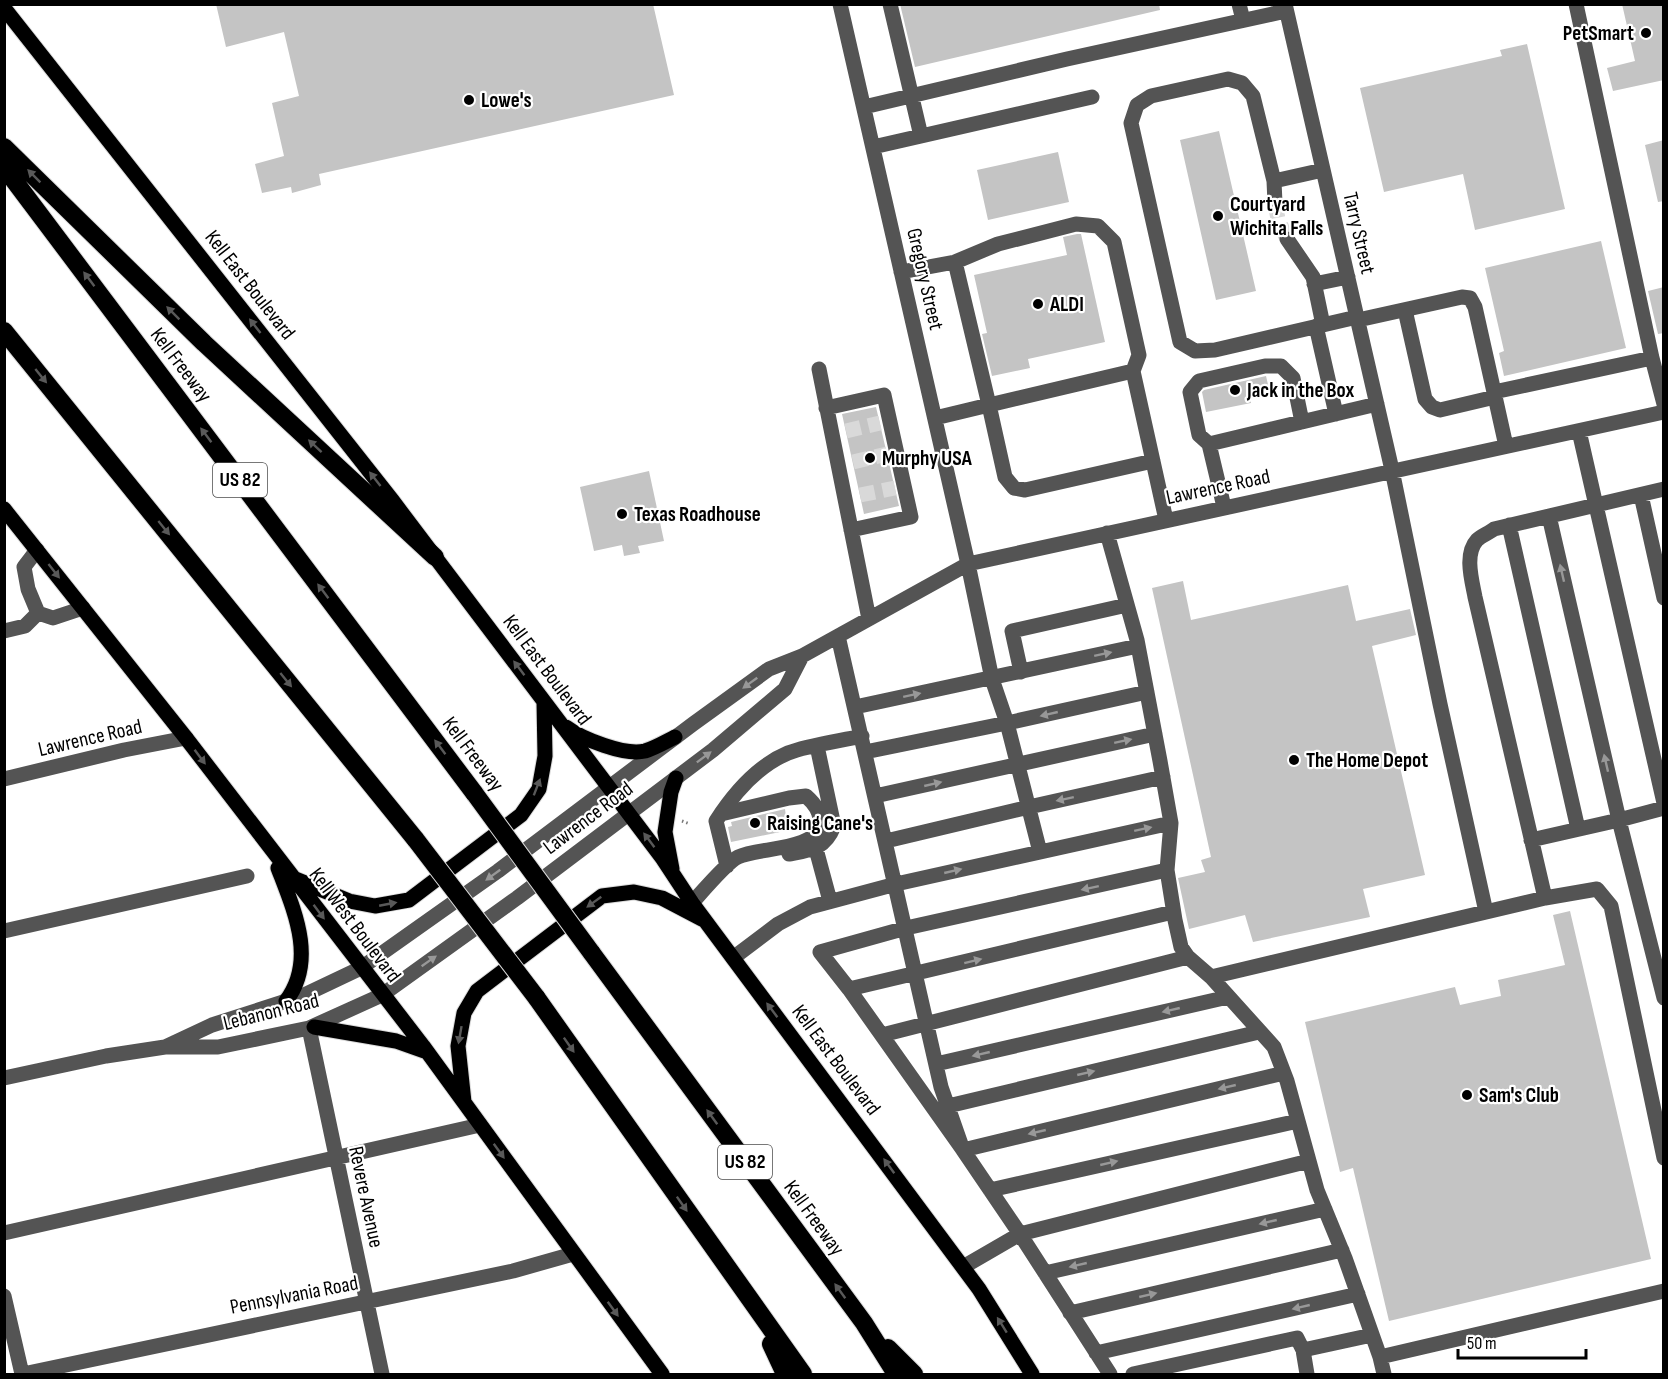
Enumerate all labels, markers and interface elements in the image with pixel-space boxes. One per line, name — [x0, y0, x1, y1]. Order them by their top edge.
place label: PetSmart — [1563, 21, 1634, 46]
marker: PetSmart — [1639, 26, 1653, 40]
place label: Lowe's — [481, 88, 532, 113]
marker: Lowe's — [462, 93, 476, 107]
one-way arrow — [27, 170, 41, 184]
street label: Tarry Street — [1337, 190, 1381, 276]
place label: Courtyard Wichita Falls — [1230, 192, 1323, 241]
marker: Courtyard Wichita Falls — [1211, 209, 1225, 223]
street label: Kell East Boulevard — [200, 225, 300, 345]
street label: Gregory Street — [901, 226, 949, 332]
one-way arrow — [83, 272, 95, 288]
place label: ALDI — [1049, 292, 1084, 317]
marker: ALDI — [1031, 297, 1045, 311]
one-way arrow — [165, 306, 180, 320]
one-way arrow — [250, 318, 262, 333]
street label: Kell Freeway — [145, 323, 217, 407]
one-way arrow — [35, 368, 48, 384]
place label: Jack in the Box — [1246, 378, 1355, 403]
marker: Jack in the Box — [1228, 383, 1242, 397]
one-way arrow — [200, 428, 212, 444]
one-way arrow — [308, 440, 322, 454]
place label: Murphy USA — [882, 446, 973, 471]
marker: Murphy USA — [863, 451, 877, 465]
road number: US 82 — [213, 463, 267, 497]
street label: Lawrence Road — [1164, 464, 1272, 510]
one-way arrow — [369, 471, 382, 487]
place label: Texas Roadhouse — [634, 502, 761, 527]
marker: Texas Roadhouse — [615, 507, 629, 521]
one-way arrow — [157, 520, 170, 536]
one-way arrow — [47, 563, 60, 579]
one-way arrow — [1556, 563, 1566, 582]
one-way arrow — [317, 584, 329, 600]
street label: Kell East Boulevard — [497, 610, 597, 730]
one-way arrow — [1094, 649, 1112, 659]
one-way arrow — [512, 660, 525, 676]
one-way arrow — [280, 672, 292, 687]
one-way arrow — [743, 677, 759, 689]
one-way arrow — [903, 690, 921, 700]
one-way arrow — [1039, 710, 1058, 719]
street label: Kell Freeway — [437, 712, 509, 796]
street label: Lawrence Road — [36, 714, 144, 762]
one-way arrow — [1114, 736, 1132, 746]
one-way arrow — [434, 740, 446, 756]
place label: The Home Depot — [1306, 748, 1428, 773]
one-way arrow — [194, 750, 206, 765]
one-way arrow — [696, 751, 712, 763]
marker: The Home Depot — [1287, 753, 1301, 767]
one-way arrow — [1600, 753, 1610, 772]
street label: Lawrence Road — [538, 776, 638, 860]
one-way arrow — [533, 777, 543, 795]
one-way arrow — [923, 778, 942, 788]
one-way arrow — [1055, 795, 1074, 804]
place label: Raising Cane's — [767, 811, 873, 836]
marker: Raising Cane's — [748, 816, 762, 830]
one-way arrow — [1134, 824, 1153, 833]
one-way arrow — [643, 833, 655, 848]
street label: Kell West Boulevard — [304, 863, 406, 987]
one-way arrow — [944, 866, 963, 875]
one-way arrow — [485, 869, 501, 881]
one-way arrow — [1080, 883, 1099, 893]
one-way arrow — [587, 896, 603, 908]
one-way arrow — [379, 899, 398, 908]
one-way arrow — [312, 905, 324, 920]
one-way arrow — [421, 955, 437, 967]
one-way arrow — [964, 955, 982, 965]
street label: Lebanon Road — [221, 988, 321, 1036]
street label: Kell East Boulevard — [786, 1000, 886, 1120]
one-way arrow — [766, 1002, 778, 1018]
one-way arrow — [1162, 1006, 1180, 1016]
one-way arrow — [455, 1025, 464, 1044]
one-way arrow — [563, 1037, 575, 1053]
one-way arrow — [971, 1050, 990, 1059]
one-way arrow — [1077, 1068, 1096, 1077]
one-way arrow — [1218, 1082, 1236, 1092]
place label: Sam's Club — [1479, 1083, 1559, 1108]
marker: Sam's Club — [1460, 1088, 1474, 1102]
one-way arrow — [706, 1109, 718, 1125]
one-way arrow — [1028, 1128, 1047, 1138]
one-way arrow — [493, 1143, 505, 1159]
street label: Revere Avenue — [343, 1144, 389, 1250]
road number: US 82 — [718, 1145, 772, 1179]
one-way arrow — [883, 1158, 895, 1174]
one-way arrow — [1100, 1158, 1118, 1168]
street label: Kell Freeway — [778, 1176, 850, 1260]
one-way arrow — [676, 1196, 688, 1212]
one-way arrow — [1259, 1217, 1277, 1227]
one-way arrow — [1069, 1261, 1087, 1271]
street label: Pennsylvania Road — [228, 1270, 360, 1320]
one-way arrow — [834, 1283, 846, 1299]
one-way arrow — [1139, 1289, 1157, 1299]
one-way arrow — [607, 1302, 619, 1317]
one-way arrow — [1291, 1302, 1310, 1312]
one-way arrow — [996, 1317, 1007, 1333]
scale bar — [1458, 1322, 1586, 1360]
text: 50 m — [1467, 1333, 1497, 1354]

